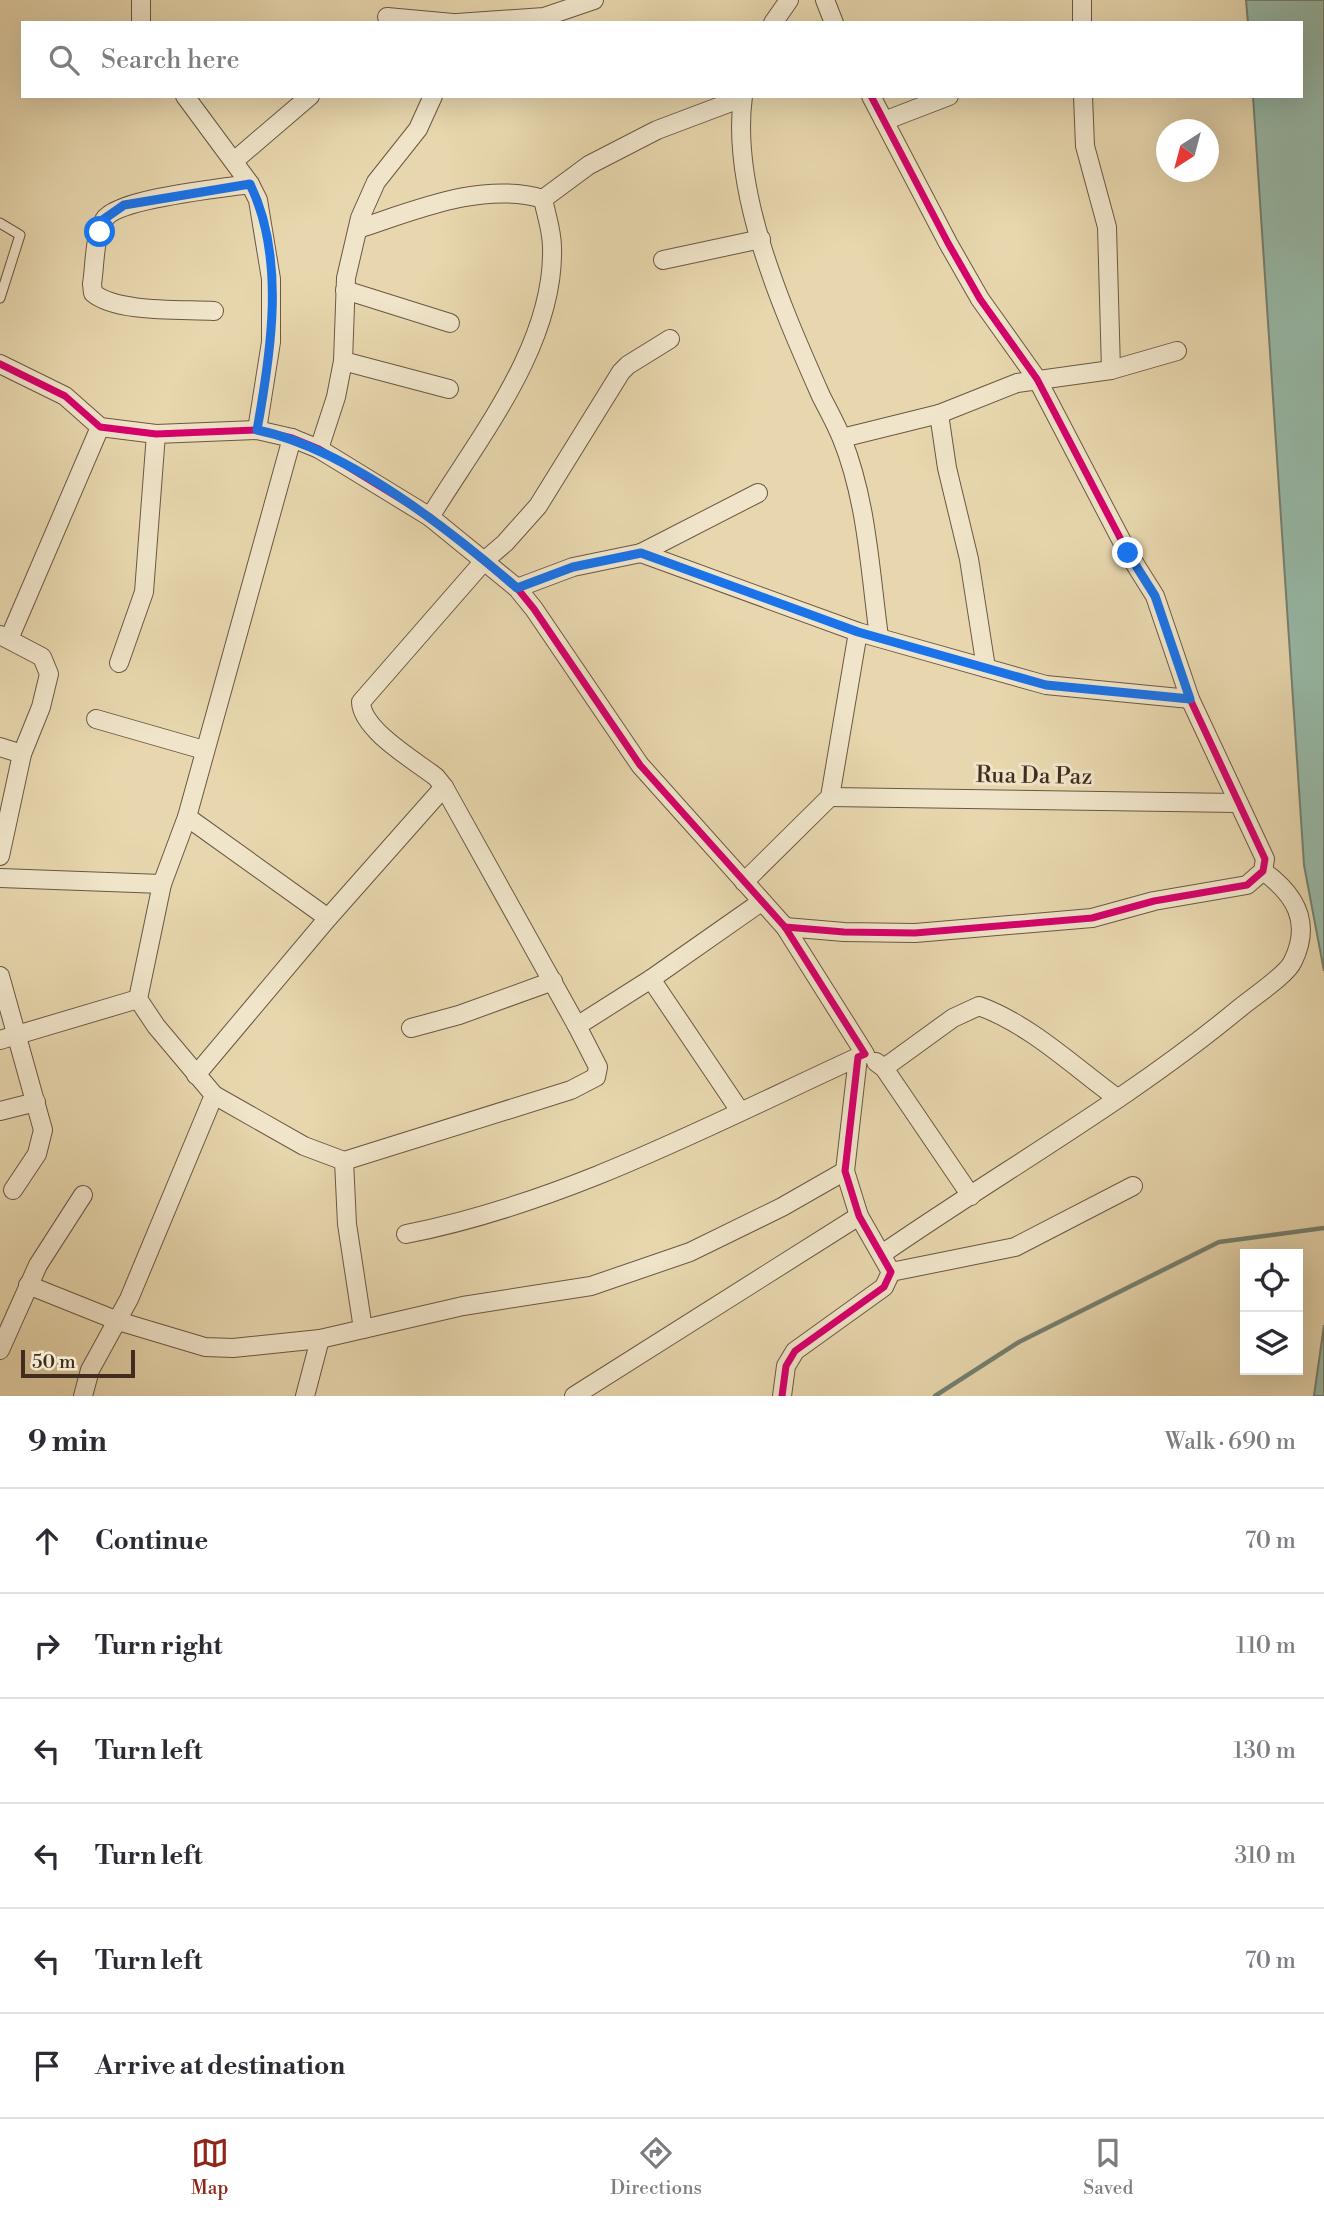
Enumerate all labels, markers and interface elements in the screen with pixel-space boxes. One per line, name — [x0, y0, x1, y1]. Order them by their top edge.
search box — [21, 21, 1303, 98]
icon: search — [45, 41, 83, 79]
text: Search here — [101, 44, 240, 76]
north arrow — [1156, 119, 1219, 182]
route start — [84, 216, 115, 247]
route end — [1112, 537, 1143, 568]
street label: Rua Da Paz — [975, 761, 1093, 791]
map controls — [1240, 1249, 1303, 1375]
button: locate — [1240, 1249, 1303, 1312]
button: layers — [1240, 1312, 1303, 1375]
scale bar — [21, 1347, 135, 1379]
text: 50 m — [32, 1350, 76, 1374]
text: 9 min — [28, 1423, 107, 1461]
text: Walk · 690 m — [1165, 1428, 1296, 1456]
icon: ahead — [28, 1522, 66, 1560]
text: Continue — [95, 1525, 208, 1557]
text: 70 m — [1245, 1527, 1296, 1555]
icon: right — [28, 1627, 66, 1665]
text: Turn right — [95, 1630, 223, 1662]
text: 110 m — [1236, 1632, 1296, 1660]
icon: left — [28, 1732, 66, 1770]
text: Turn left — [95, 1735, 203, 1767]
text: 130 m — [1233, 1737, 1296, 1765]
icon: left — [28, 1837, 66, 1875]
text: Turn left — [95, 1840, 203, 1872]
text: 310 m — [1235, 1842, 1296, 1870]
icon: left — [28, 1942, 66, 1980]
text: Turn left — [95, 1945, 203, 1977]
text: 70 m — [1245, 1947, 1296, 1975]
icon: arrive — [28, 2047, 66, 2085]
text: Arrive at destination — [95, 2050, 345, 2082]
tab: Map — [191, 2134, 229, 2200]
tab: Directions — [610, 2134, 702, 2200]
tab: Saved — [1083, 2134, 1133, 2200]

